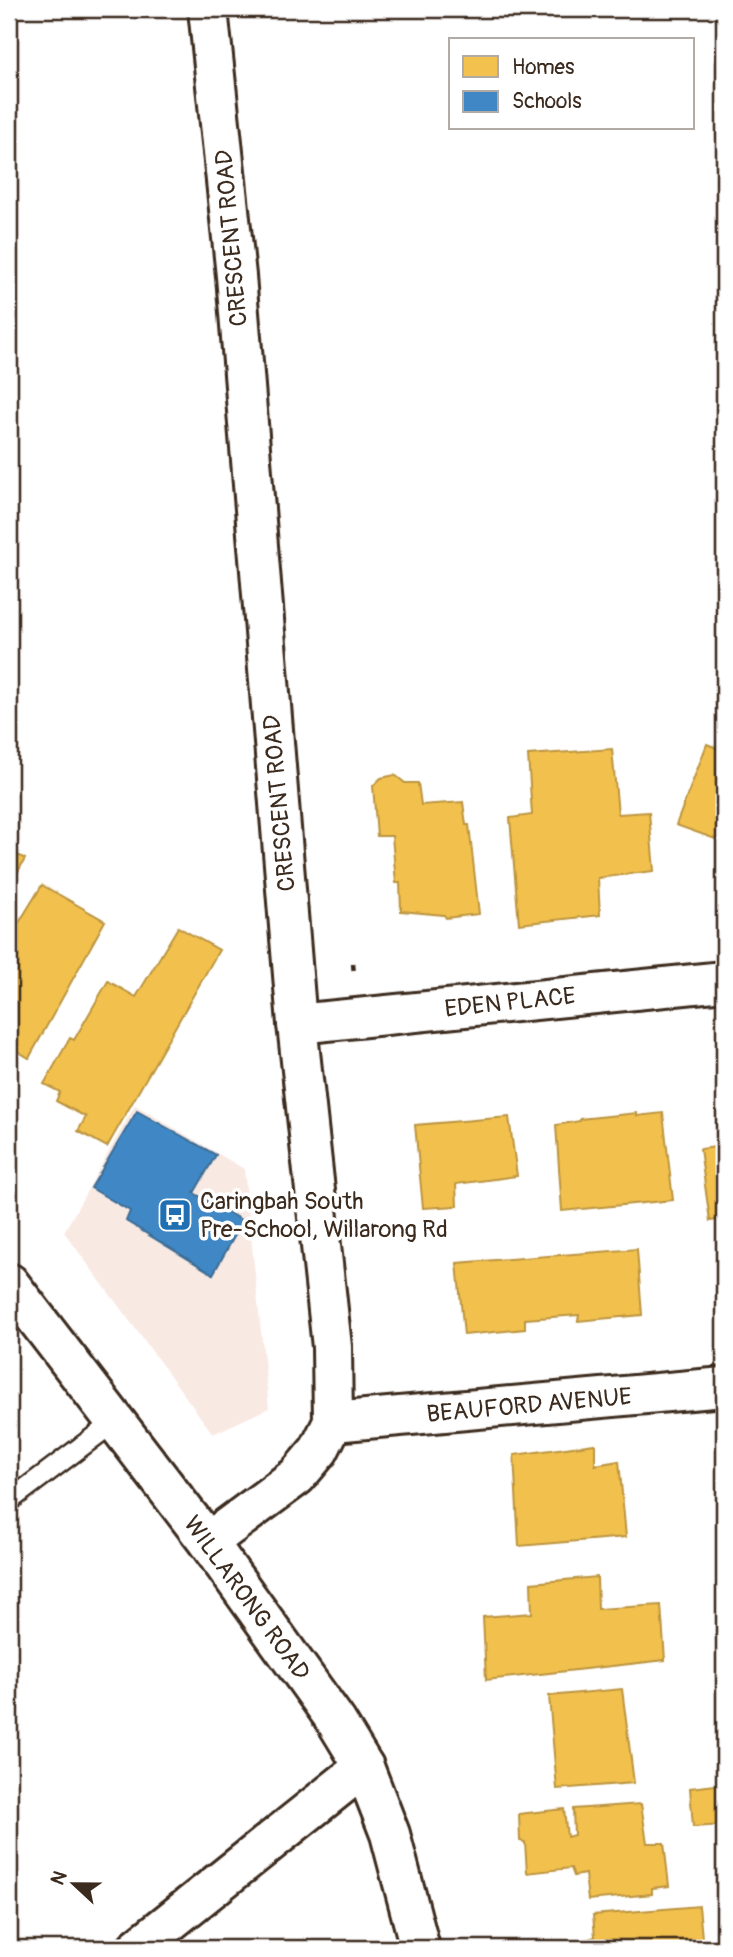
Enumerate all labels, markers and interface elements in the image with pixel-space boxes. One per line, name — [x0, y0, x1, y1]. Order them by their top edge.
legend — [449, 38, 694, 130]
text: Homes — [512, 54, 575, 81]
text: Schools — [512, 88, 582, 115]
street label: CRESCENT ROAD — [209, 148, 254, 328]
street label: CRESCENT ROAD — [257, 713, 302, 893]
street label: EDEN PLACE — [443, 981, 577, 1024]
place label: Caringbah South Pre-School, Willarong Rd — [200, 1187, 448, 1244]
bus stop icon: Caringbah South Pre-School, Willarong Rd — [156, 1196, 194, 1234]
street label: BEAUFORD AVENUE — [425, 1382, 633, 1429]
street label: WILLARONG ROAD — [177, 1510, 316, 1686]
north arrow — [38, 1848, 108, 1918]
text: N — [46, 1867, 73, 1888]

